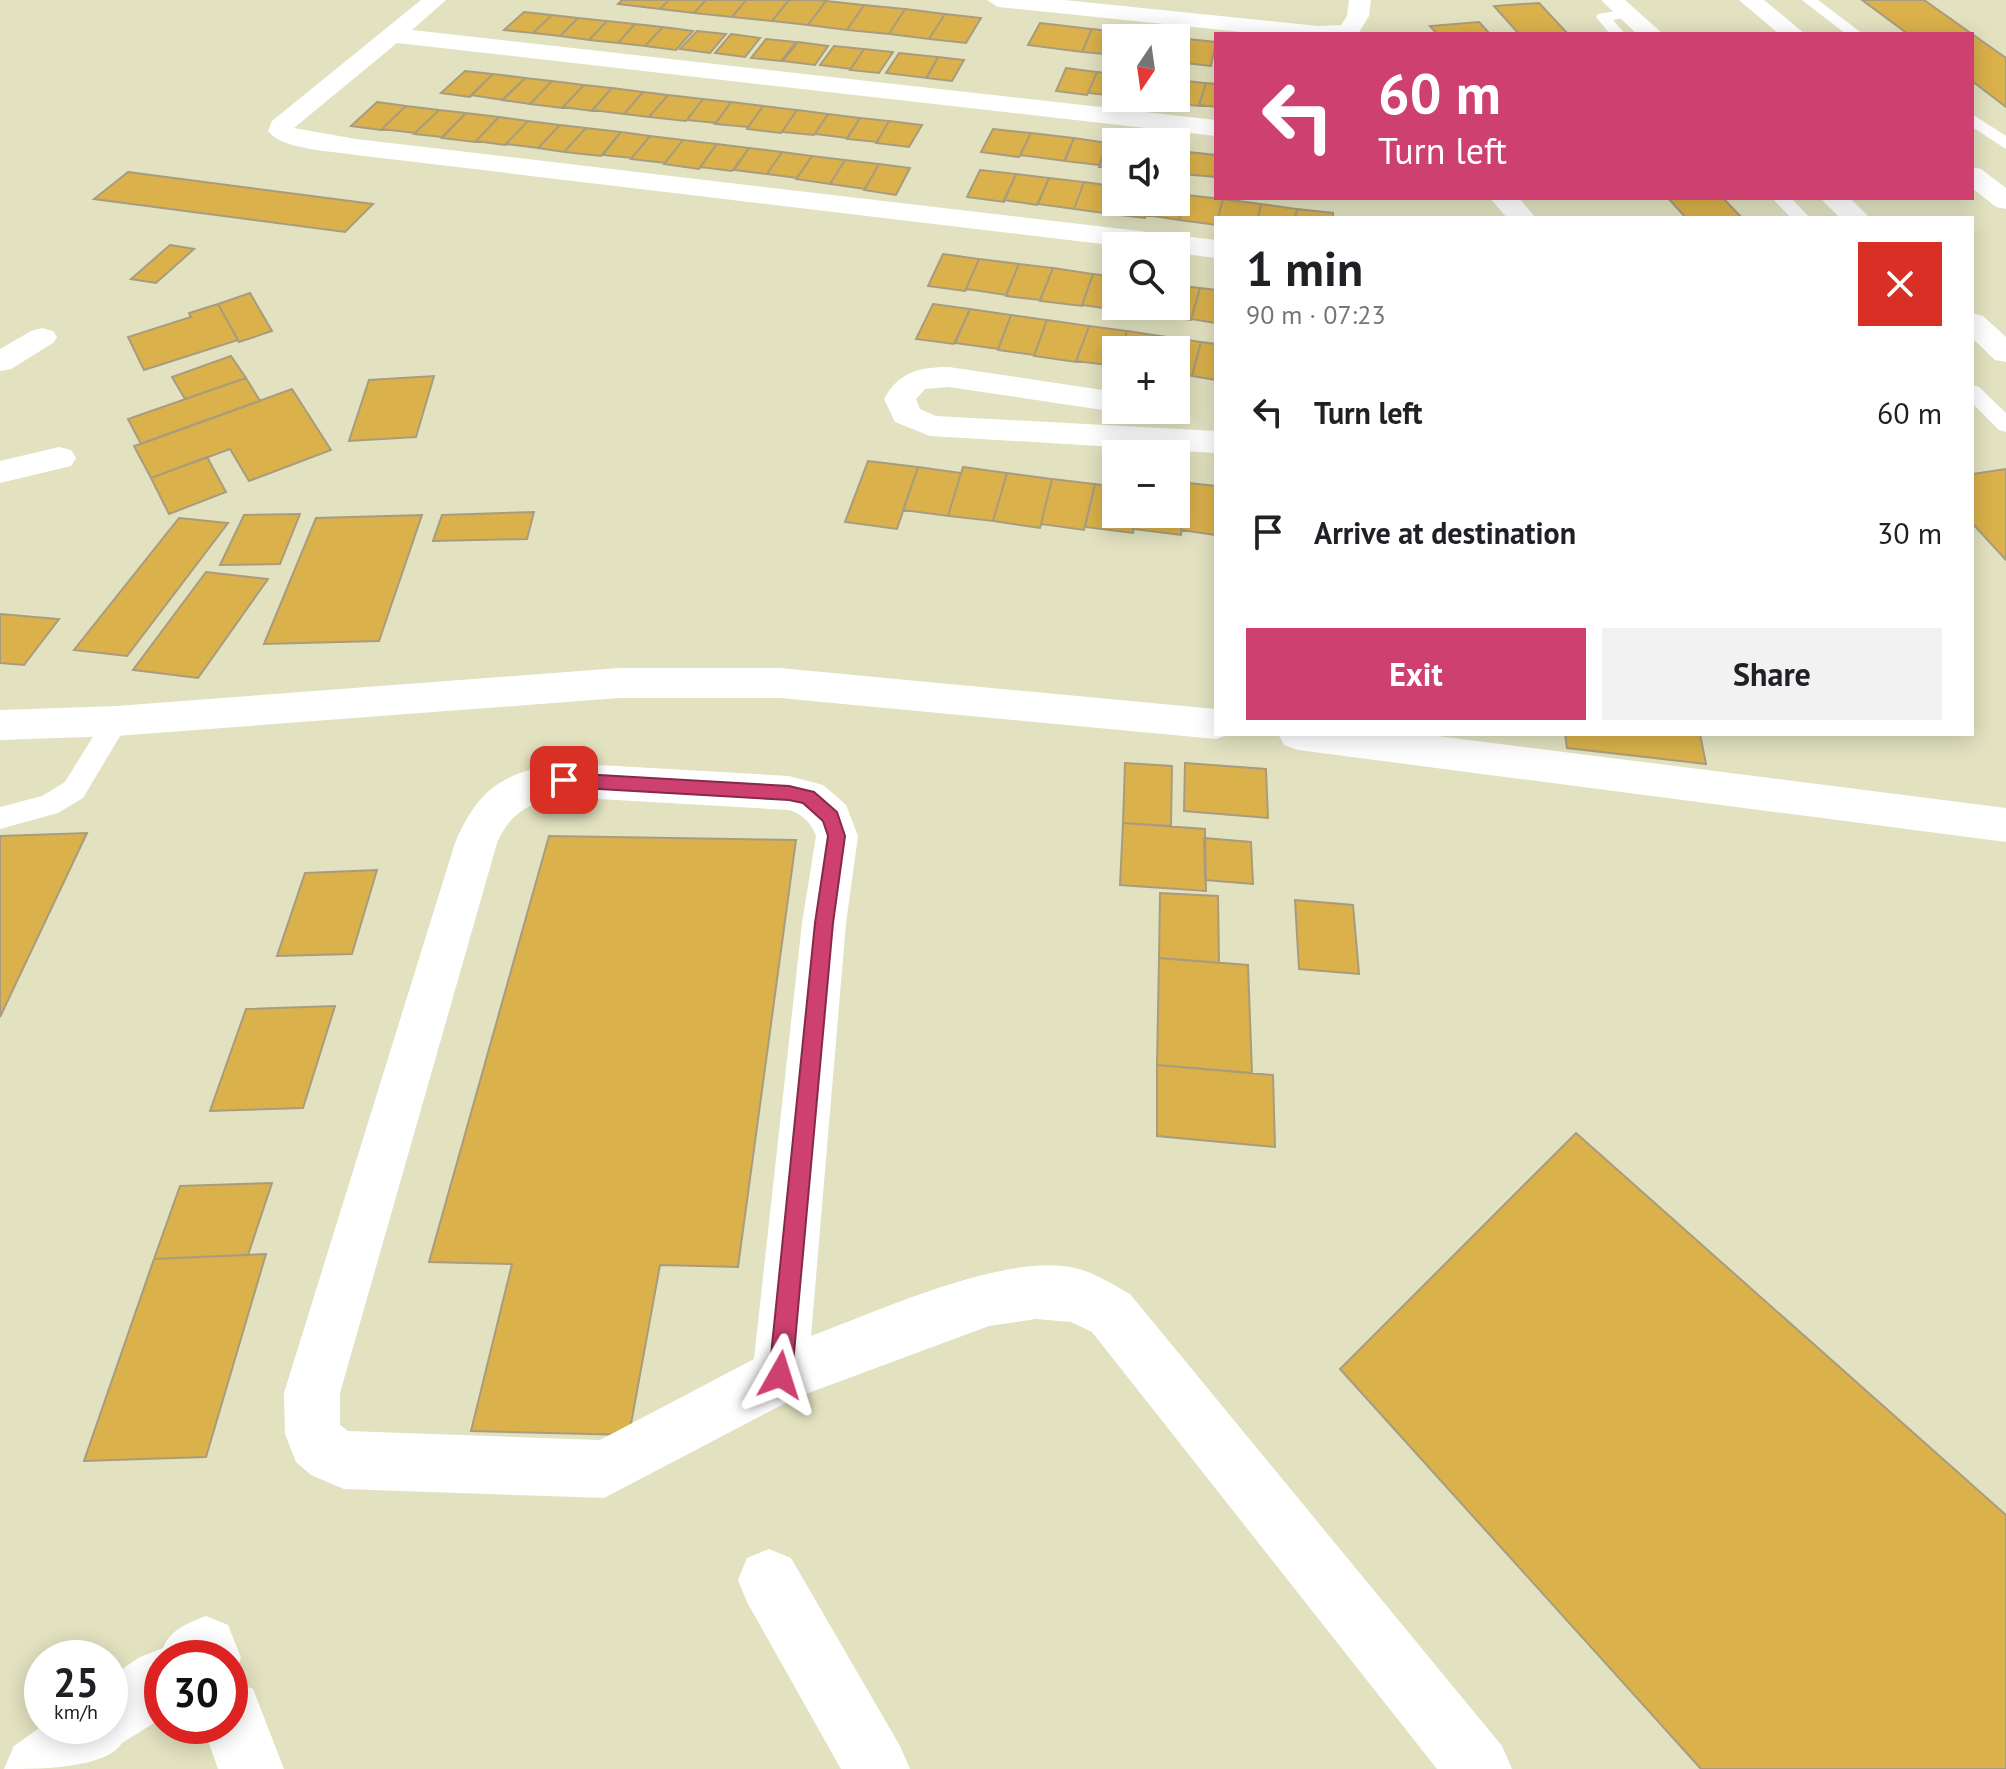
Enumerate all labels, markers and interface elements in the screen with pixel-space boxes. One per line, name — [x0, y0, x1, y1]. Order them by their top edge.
north arrow — [1102, 24, 1190, 112]
map controls — [1102, 24, 1190, 528]
text: 60 m — [1378, 57, 1501, 129]
icon: left — [1246, 64, 1350, 168]
text: Turn left — [1378, 127, 1507, 174]
button: sound — [1102, 128, 1190, 216]
button: search — [1102, 232, 1190, 320]
text: 1 min — [1246, 237, 1363, 299]
button: close — [1858, 242, 1942, 326]
text: 90 m · 07:23 — [1246, 298, 1386, 331]
button: + — [1102, 336, 1190, 424]
icon: left — [1246, 390, 1290, 434]
text: Turn left — [1314, 393, 1422, 432]
text: 60 m — [1877, 393, 1942, 432]
button: − — [1102, 440, 1190, 528]
icon: arrive — [1246, 510, 1290, 554]
text: Arrive at destination — [1314, 513, 1576, 552]
text: 30 m — [1877, 513, 1942, 552]
button: Exit — [1246, 628, 1586, 720]
button: Share — [1602, 628, 1942, 720]
pin — [530, 746, 598, 814]
icon: arrive — [542, 758, 586, 802]
position arrow — [738, 1333, 822, 1417]
speed limit sign: 30 — [144, 1640, 248, 1744]
text: 25 — [53, 1656, 99, 1708]
text: km/h — [54, 1699, 98, 1725]

